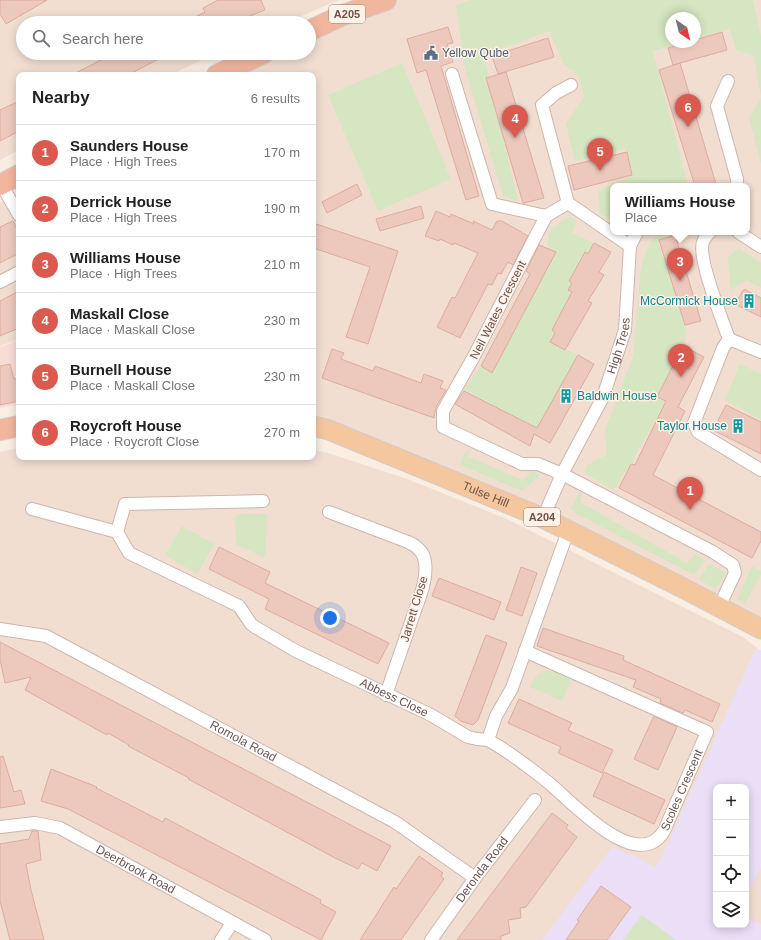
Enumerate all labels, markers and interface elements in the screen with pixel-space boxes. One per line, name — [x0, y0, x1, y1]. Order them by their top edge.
road number: A205 — [329, 5, 365, 23]
north arrow — [665, 12, 701, 48]
search box — [16, 16, 316, 60]
icon: search — [30, 27, 52, 49]
text: Search here — [62, 30, 144, 47]
public building icon: Yellow Qube — [423, 45, 439, 61]
place label: Yellow Qube — [442, 46, 509, 60]
text: Nearby — [32, 88, 90, 107]
text: 6 results — [251, 91, 300, 106]
pin: 6 — [675, 94, 701, 127]
pin: 4 — [502, 105, 528, 138]
text: Saunders House — [70, 137, 188, 154]
pin: 5 — [587, 138, 613, 171]
text: 1 — [41, 145, 49, 160]
text: 170 m — [264, 145, 300, 160]
text: Place · High Trees — [70, 154, 177, 169]
popup — [610, 183, 750, 235]
text: Derrick House — [70, 193, 172, 210]
text: Williams House — [625, 193, 735, 210]
text: 2 — [41, 201, 49, 216]
text: 190 m — [264, 201, 300, 216]
text: Place · High Trees — [70, 210, 177, 225]
text: Place — [625, 210, 657, 225]
pin: 3 — [667, 248, 693, 281]
text: Williams House — [70, 249, 181, 266]
text: 3 — [41, 257, 49, 272]
text: 210 m — [264, 257, 300, 272]
street label: Neil Wates Crescent — [467, 258, 529, 362]
text: Place · High Trees — [70, 266, 177, 281]
building icon: McCormick House — [741, 293, 757, 309]
place label: McCormick House — [640, 294, 738, 308]
text: Maskall Close — [70, 305, 169, 322]
text: 4 — [41, 313, 49, 328]
text: 230 m — [264, 313, 300, 328]
street label: High Trees — [604, 317, 633, 376]
text: Place · Maskall Close — [70, 322, 195, 337]
pin: 2 — [668, 344, 694, 377]
text: Burnell House — [70, 361, 172, 378]
text: 5 — [41, 369, 49, 384]
text: 230 m — [264, 369, 300, 384]
text: Place · Maskall Close — [70, 378, 195, 393]
building icon: Baldwin House — [558, 388, 574, 404]
place label: Baldwin House — [577, 389, 657, 403]
text: Roycroft House — [70, 417, 182, 434]
building icon: Taylor House — [730, 418, 746, 434]
place label: Taylor House — [657, 419, 727, 433]
text: 6 — [41, 425, 49, 440]
text: 270 m — [264, 425, 300, 440]
text: Place · Roycroft Close — [70, 434, 199, 449]
pin: 1 — [677, 477, 703, 510]
street label: Tulse Hill — [460, 479, 511, 510]
road number: A204 — [524, 508, 560, 526]
street label: Jarrett Close — [397, 574, 431, 644]
your location — [320, 608, 340, 628]
street label: Abbess Close — [358, 675, 431, 720]
street label: Romola Road — [207, 718, 279, 765]
street label: Scoles Crescent — [658, 747, 706, 833]
map controls — [713, 784, 749, 928]
button: + — [713, 784, 749, 820]
button: − — [713, 820, 749, 856]
street label: Deronda Road — [453, 834, 511, 905]
street label: Deerbrook Road — [94, 842, 178, 897]
button: locate — [713, 856, 749, 892]
button: layers — [713, 892, 749, 928]

